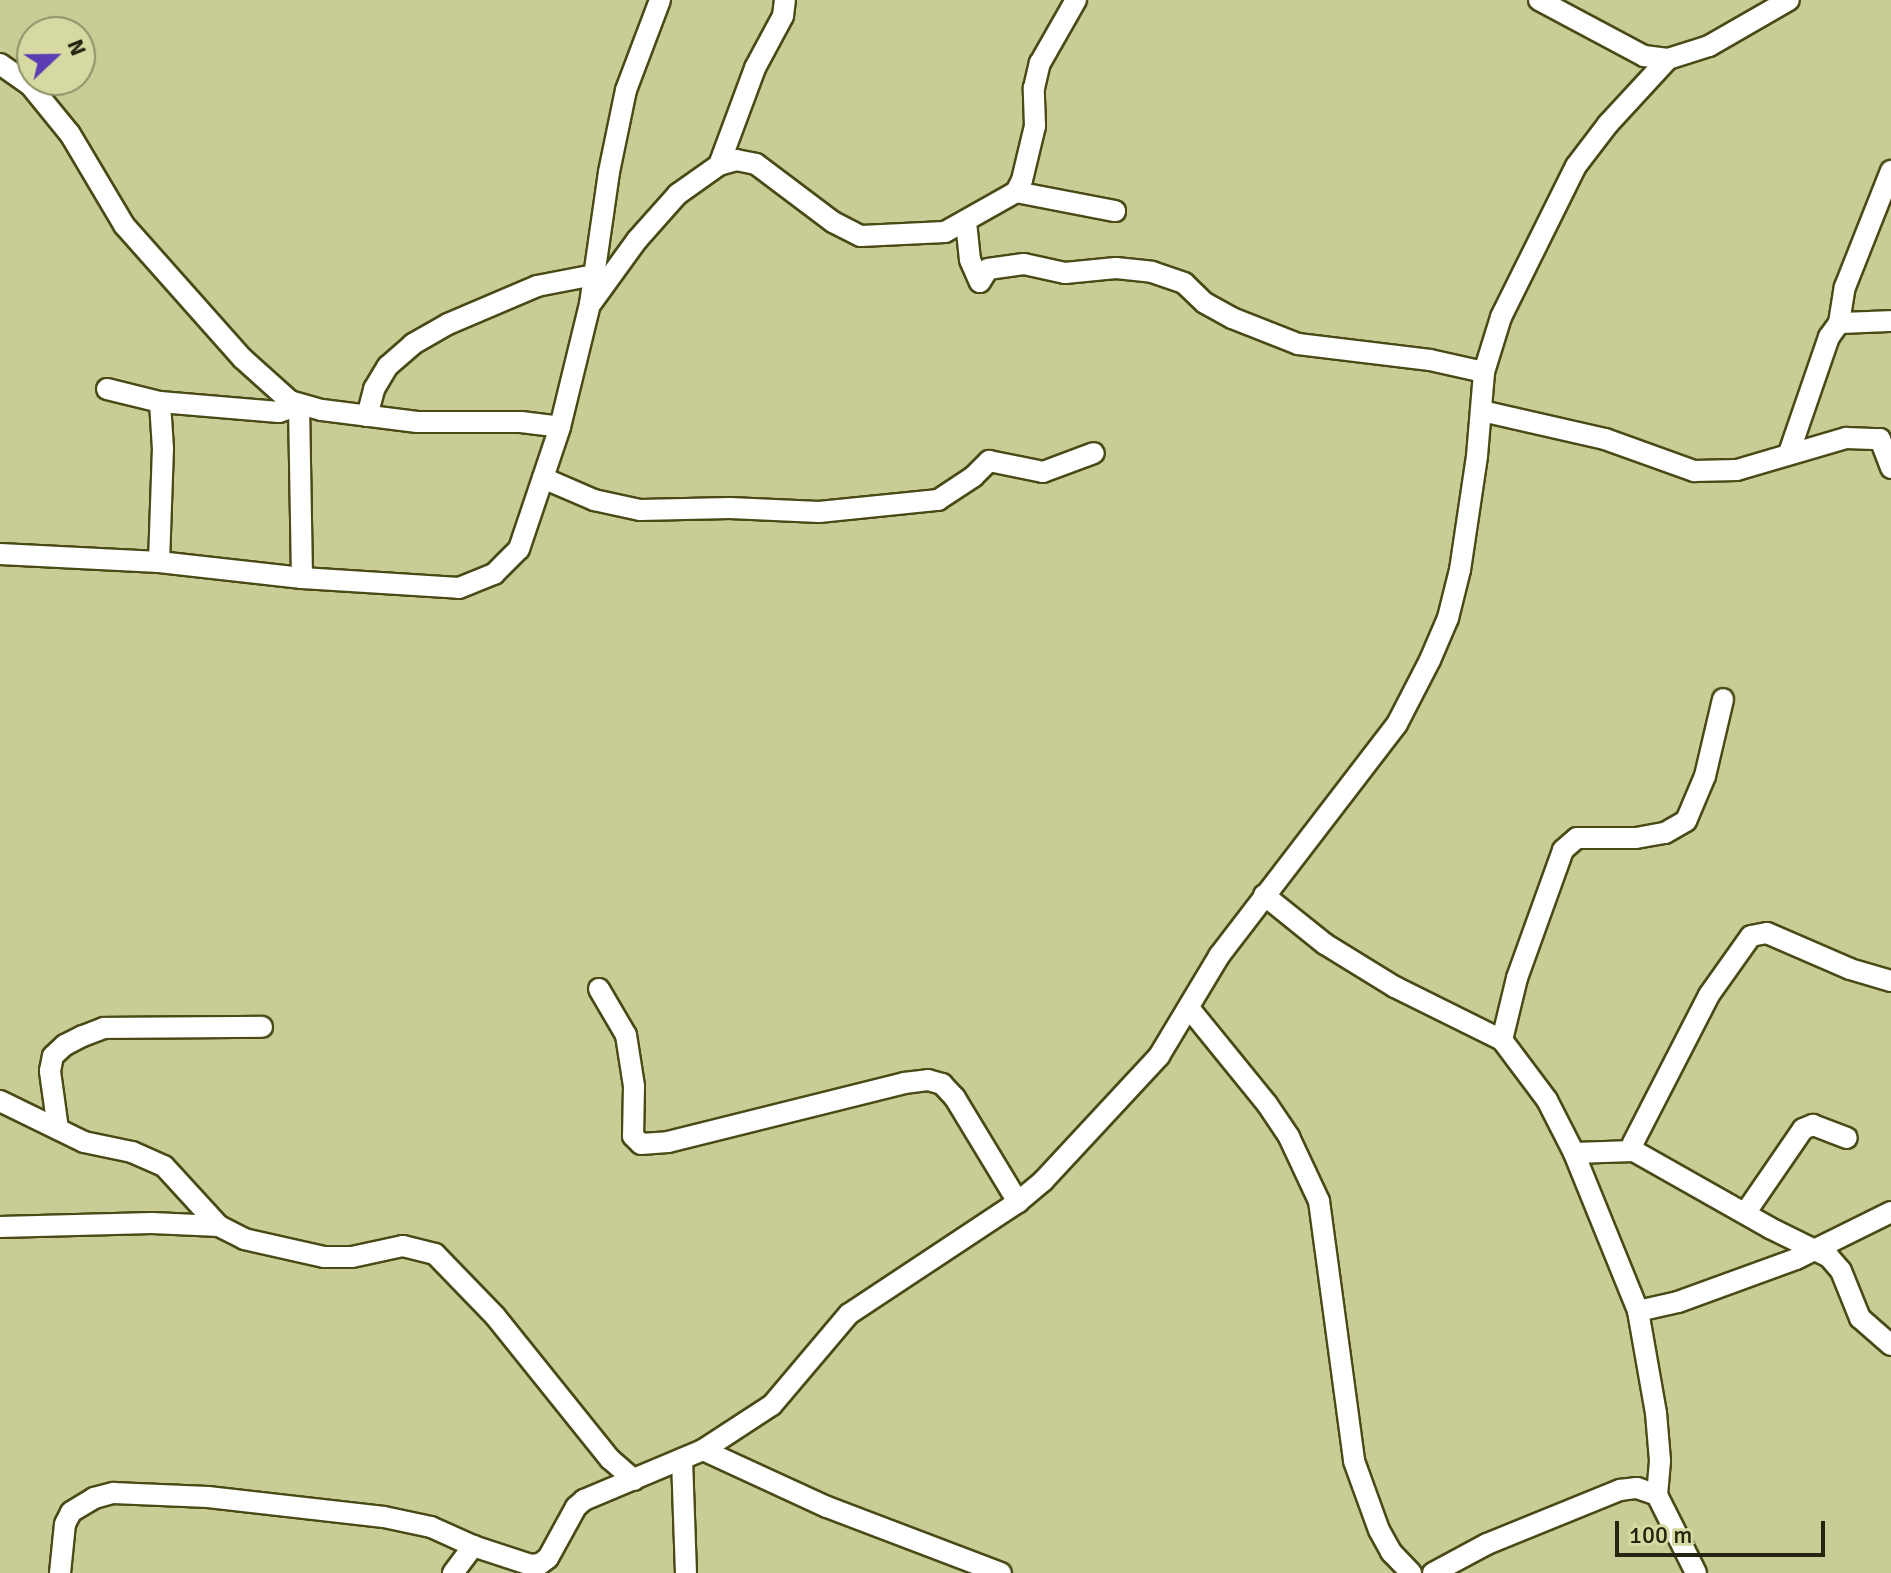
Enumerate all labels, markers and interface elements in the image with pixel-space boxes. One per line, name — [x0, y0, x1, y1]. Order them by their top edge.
north arrow — [16, 16, 96, 96]
text: N — [61, 35, 92, 60]
scale bar — [1619, 1505, 1829, 1555]
text: 100 m — [1629, 1520, 1692, 1550]

